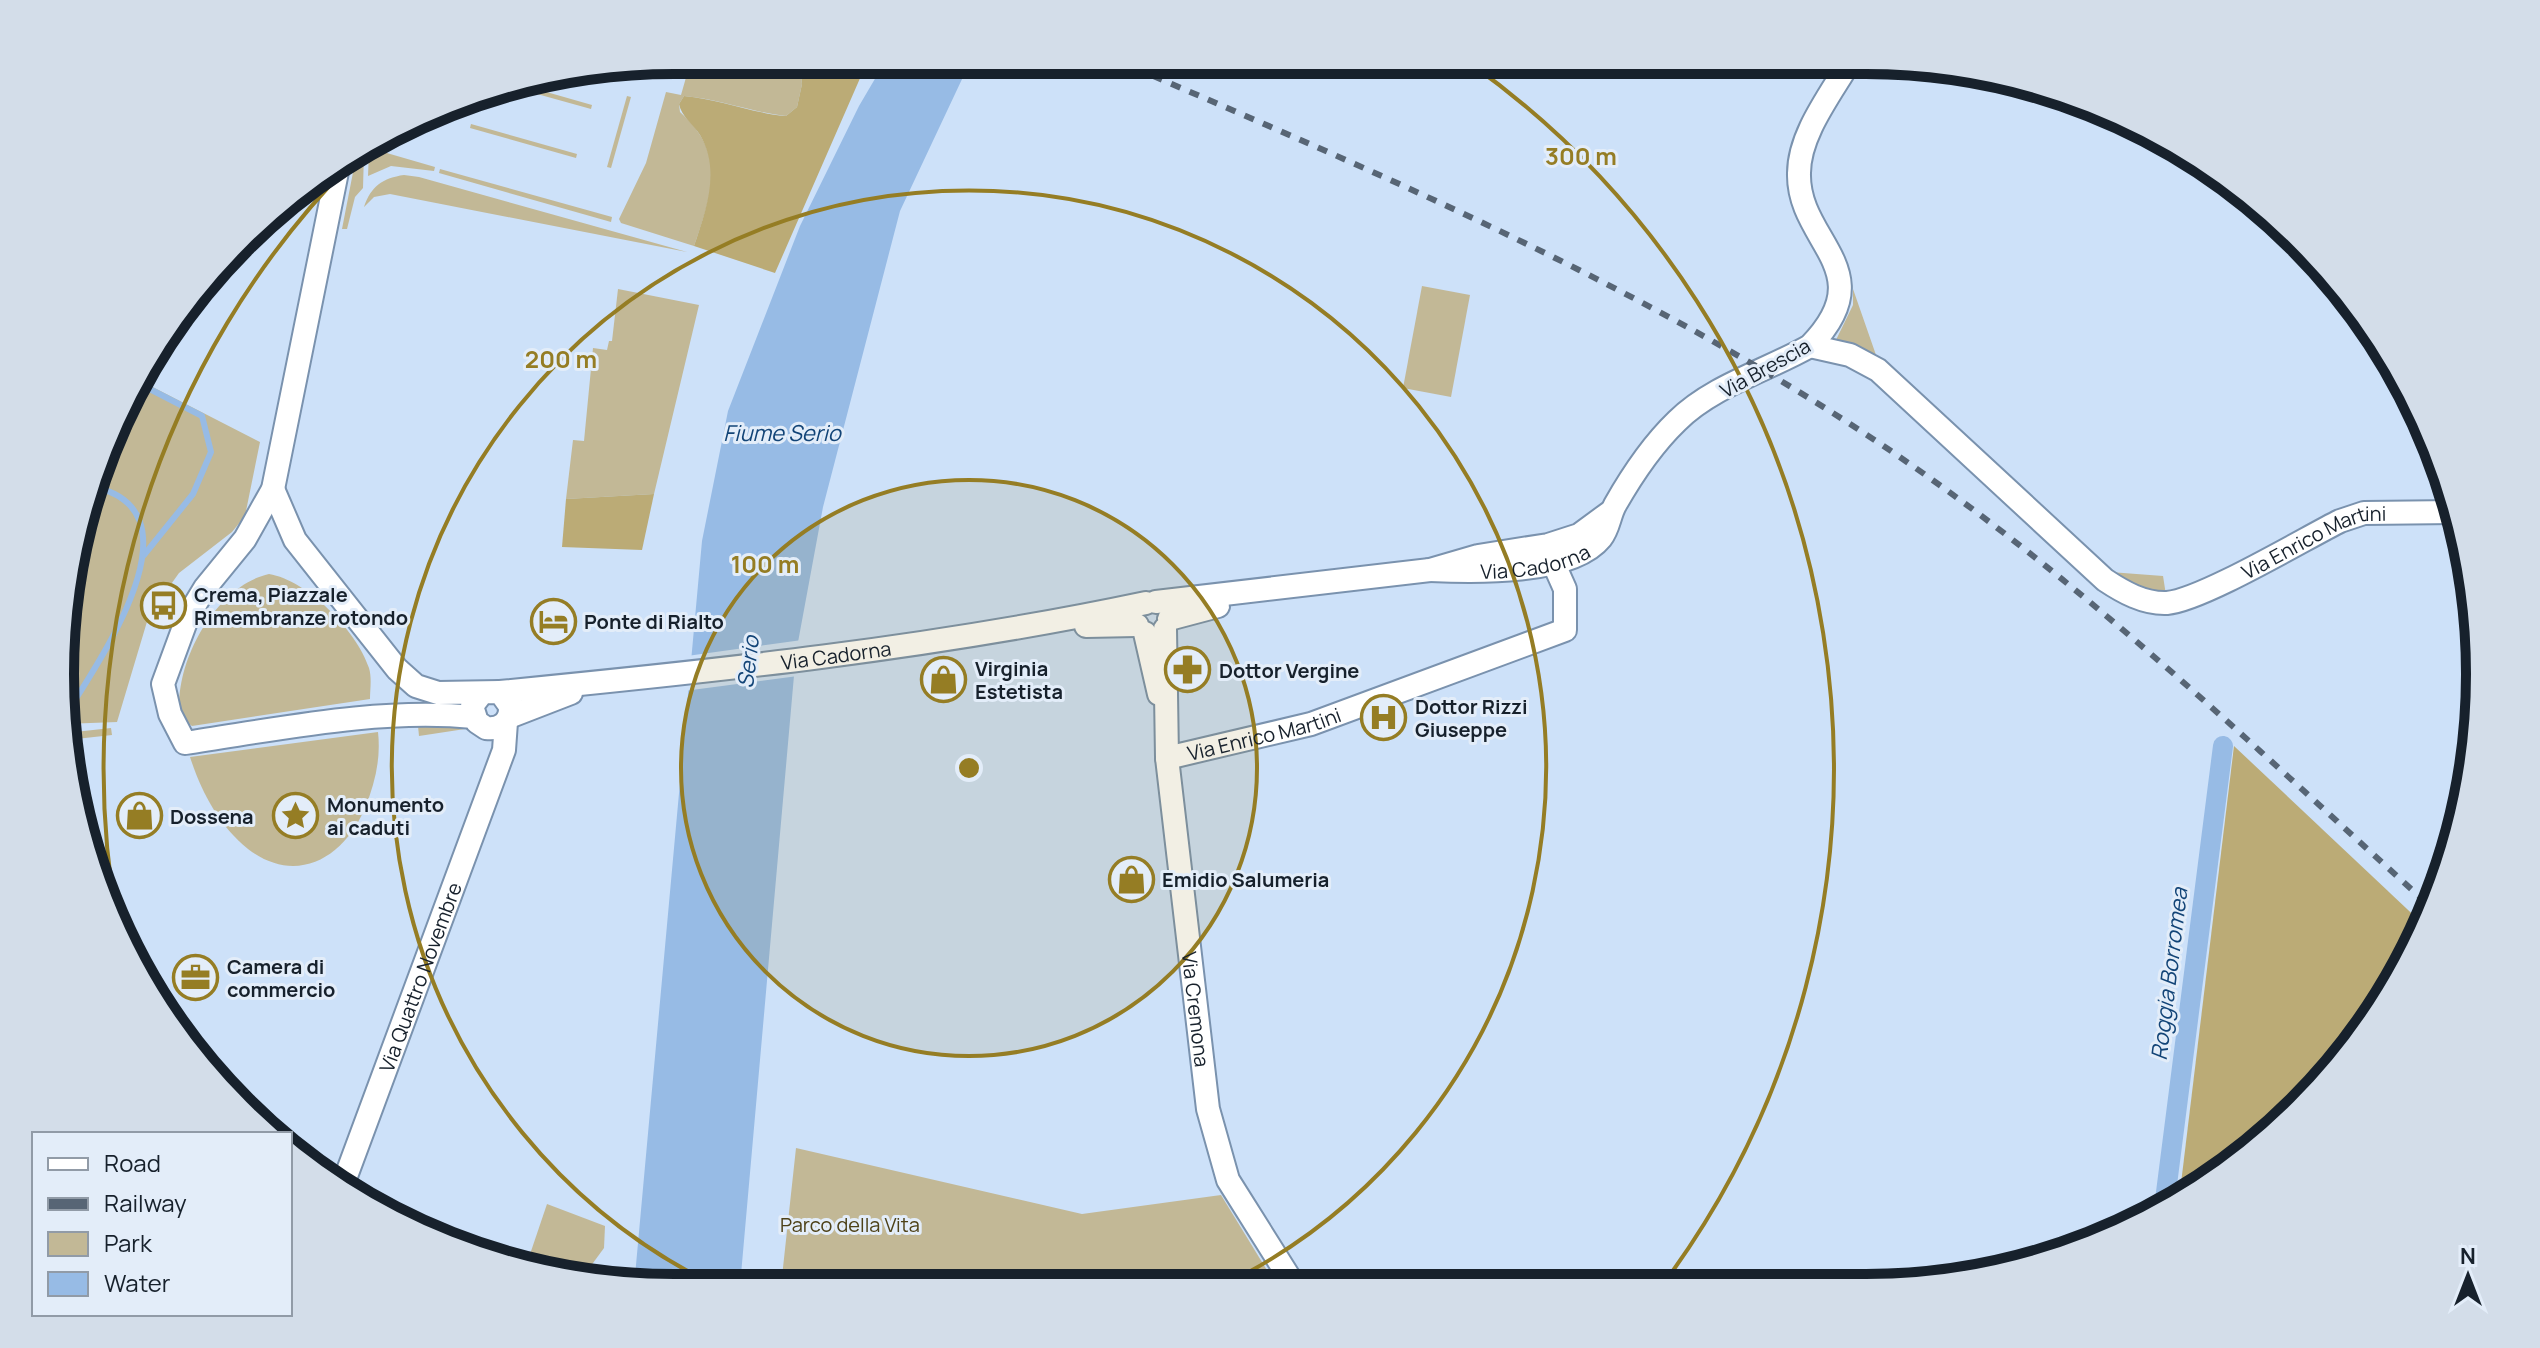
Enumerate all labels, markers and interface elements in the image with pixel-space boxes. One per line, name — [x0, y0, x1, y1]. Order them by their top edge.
text: 300 m — [1545, 139, 1617, 172]
street label: Via Brescia — [1715, 332, 1815, 404]
text: 200 m — [525, 342, 597, 375]
water label: Fiume Serio — [723, 418, 843, 448]
street label: Via Enrico Martini — [2237, 499, 2386, 585]
street label: Via Cadorna — [1480, 538, 1595, 584]
text: 100 m — [731, 547, 799, 580]
bus stop icon: Crema, Piazzale Rimembranze rotondo — [139, 581, 187, 629]
place label: Crema, Piazzale Rimembranze rotondo — [194, 581, 408, 631]
hotel icon: Ponte di Rialto — [529, 597, 577, 645]
place label: Ponte di Rialto — [584, 608, 724, 635]
water label: Serio — [730, 632, 766, 690]
street label: Via Cadorna — [779, 634, 893, 675]
pharmacy icon: Dottor Vergine — [1164, 646, 1212, 694]
place label: Virginia Estetista — [975, 655, 1063, 705]
shop icon: Virginia Estetista — [920, 656, 968, 704]
place label: Dottor Vergine — [1219, 657, 1359, 684]
place label: Dottor Rizzi Giuseppe — [1415, 693, 1528, 743]
hospital icon: Dottor Rizzi Giuseppe — [1360, 694, 1408, 742]
street label: Via Enrico Martini — [1184, 701, 1345, 766]
centre of rings — [955, 754, 983, 782]
place icon: Monumento ai caduti — [272, 791, 320, 839]
place label: Monumento ai caduti — [327, 791, 444, 841]
shop icon: Dossena — [115, 792, 163, 840]
place label: Dossena — [170, 803, 254, 830]
shop icon: Emidio Salumeria — [1107, 855, 1155, 903]
place label: Emidio Salumeria — [1162, 866, 1329, 893]
street label: Via Quattro Novembre — [372, 878, 467, 1076]
water label: Roggia Borromea — [2144, 884, 2195, 1062]
street label: Via Cremona — [1176, 950, 1216, 1068]
office icon: Camera di commercio — [172, 953, 220, 1001]
place label: Camera di commercio — [227, 953, 335, 1003]
legend — [32, 1132, 292, 1316]
text: Road — [104, 1146, 161, 1179]
text: Railway — [104, 1186, 187, 1219]
park label: Parco della Vita — [780, 1211, 920, 1238]
text: Park — [104, 1226, 153, 1259]
north arrow — [2428, 1236, 2508, 1316]
text: N — [2460, 1241, 2476, 1271]
text: Water — [104, 1266, 171, 1299]

